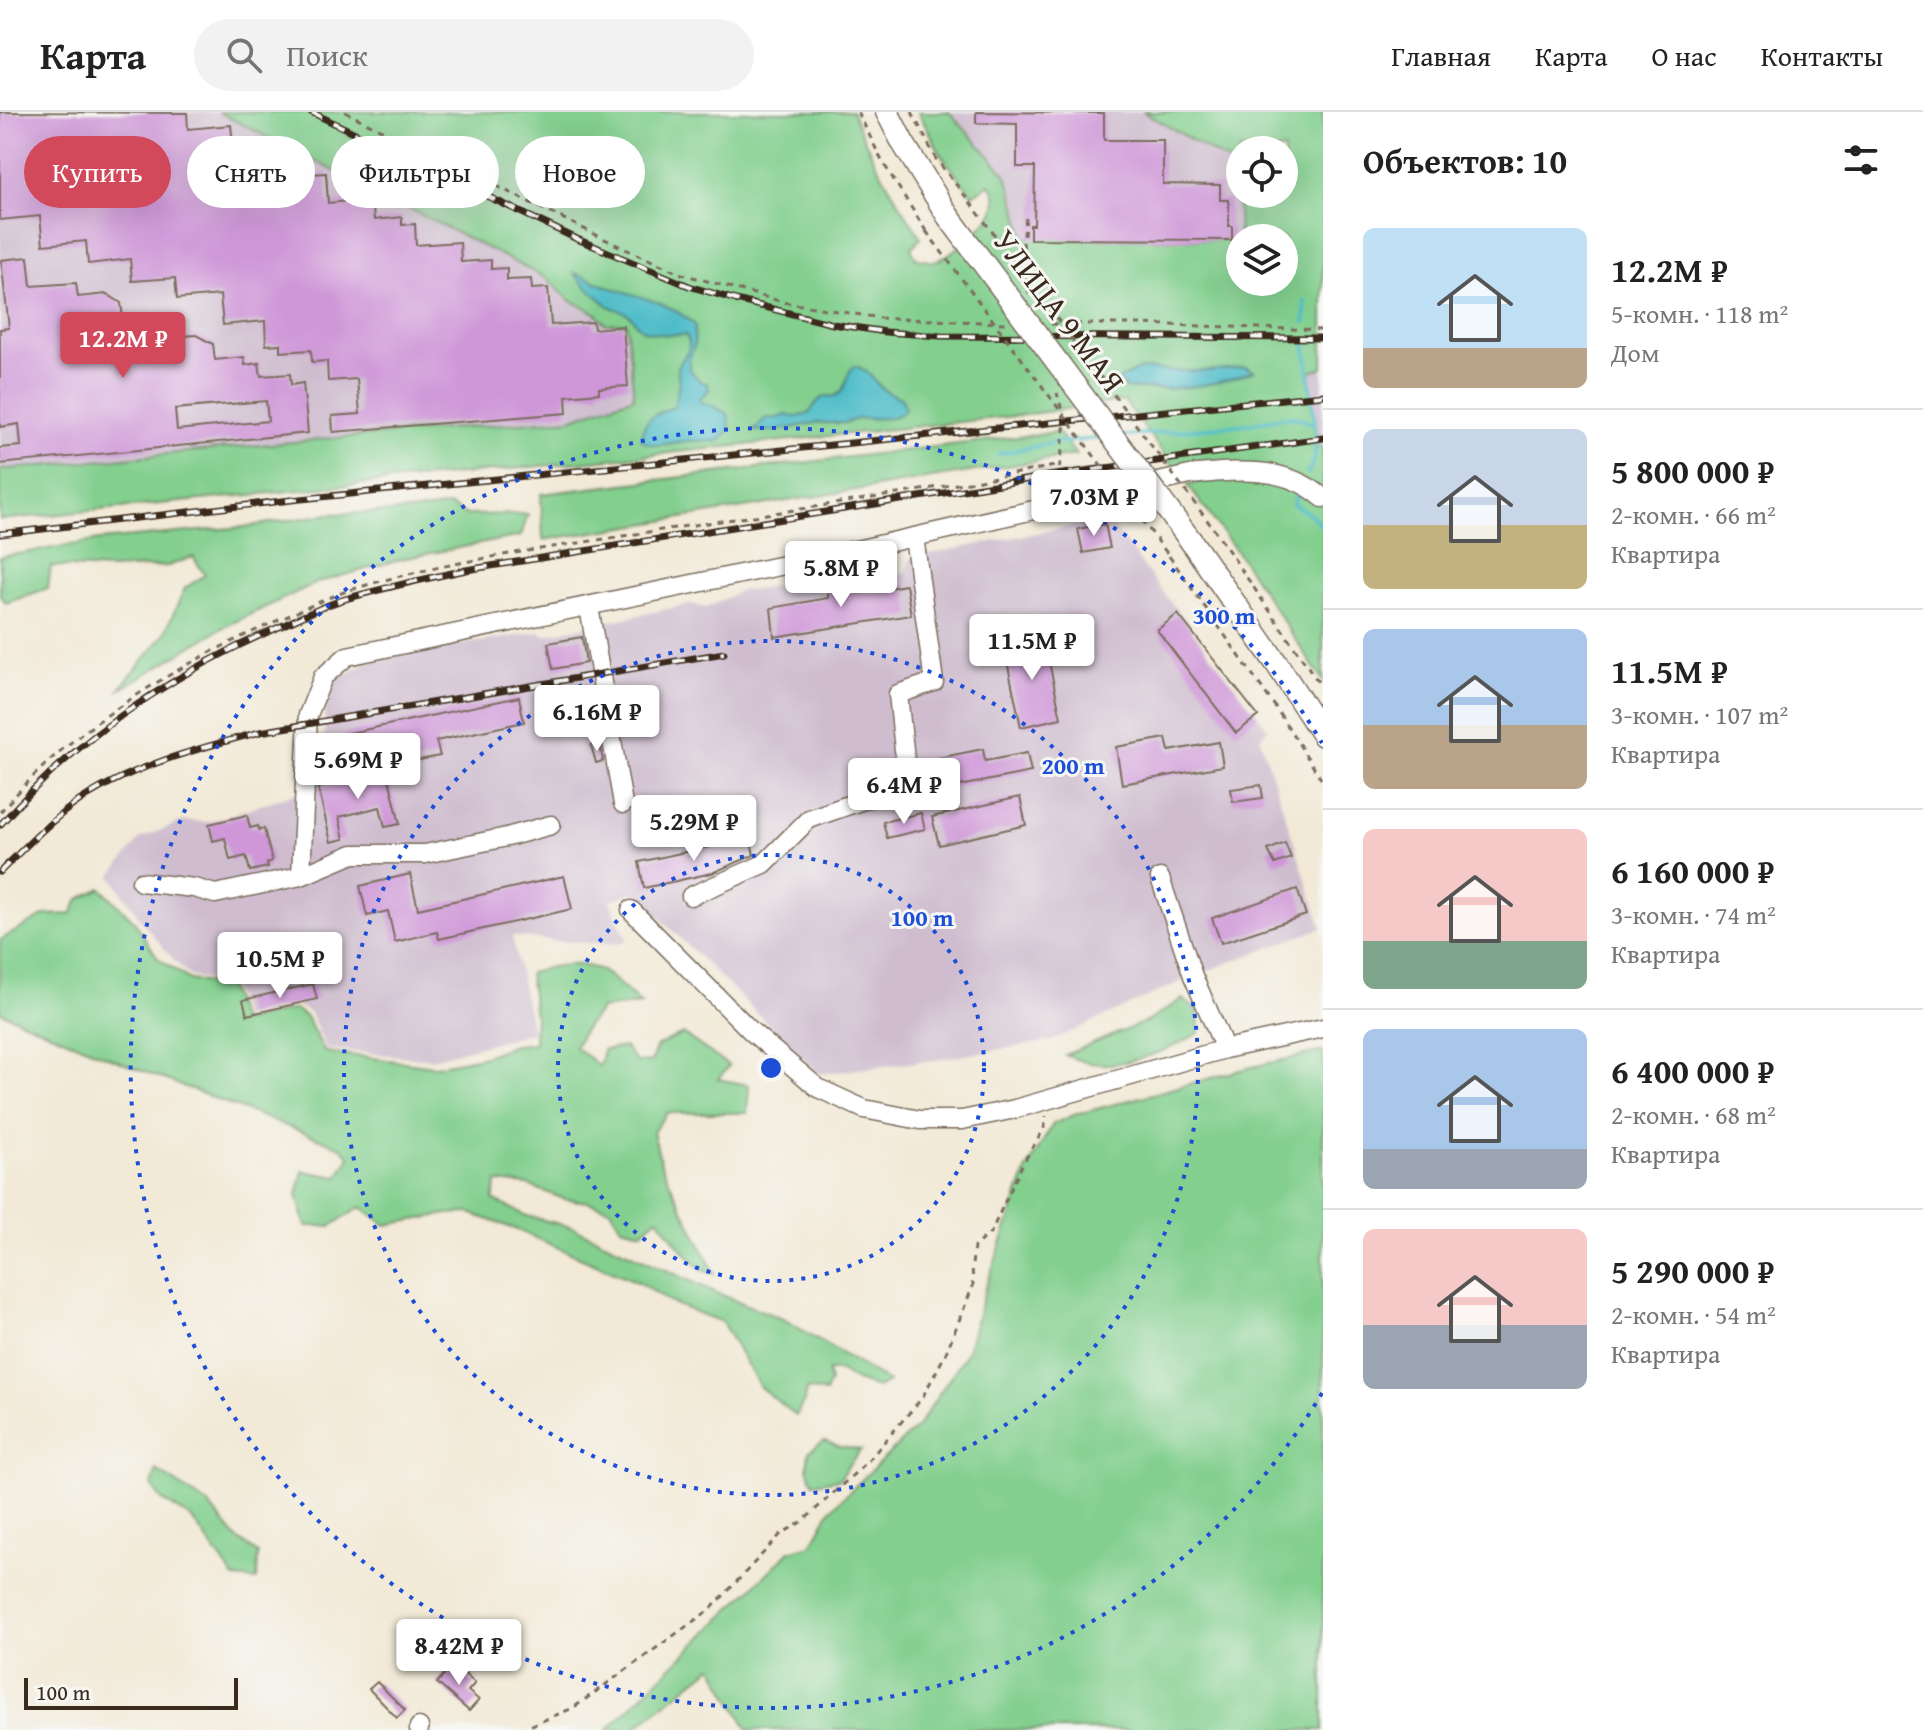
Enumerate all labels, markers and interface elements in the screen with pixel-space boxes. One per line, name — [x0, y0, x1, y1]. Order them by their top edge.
search box — [194, 19, 754, 91]
text: Карта — [40, 27, 146, 83]
icon: search — [222, 33, 266, 77]
text: Поиск — [286, 33, 368, 77]
text: Главная — [1391, 35, 1491, 76]
text: Карта — [1535, 35, 1607, 76]
text: О нас — [1651, 35, 1717, 76]
text: Контакты — [1761, 35, 1883, 76]
chip: Купить — [24, 136, 171, 208]
chip: Снять — [187, 136, 315, 208]
chip: Фильтры — [331, 136, 499, 208]
chip: Новое — [515, 136, 645, 208]
map controls — [1226, 136, 1298, 296]
button: locate — [1226, 136, 1298, 208]
text: Объектов: 10 — [1363, 136, 1567, 185]
icon: filters — [1839, 138, 1883, 182]
street label: УЛИЦА 9 МАЯ — [982, 219, 1137, 403]
button: layers — [1226, 224, 1298, 296]
text: 12.2M ₽ — [1611, 245, 1728, 294]
icon: home — [1427, 260, 1523, 356]
text: 5-комн. · 118 m² — [1611, 294, 1788, 333]
pin: 12.2M ₽ — [49, 312, 197, 380]
text: 12.2M ₽ — [78, 318, 168, 357]
text: Дом — [1611, 333, 1659, 372]
text: 5 800 000 ₽ — [1611, 446, 1774, 495]
icon: home — [1427, 461, 1523, 557]
pin: 7.03M ₽ — [1020, 470, 1168, 538]
text: 7.03M ₽ — [1049, 476, 1139, 515]
text: 2-комн. · 66 m² — [1611, 495, 1776, 534]
text: Квартира — [1611, 534, 1720, 573]
pin: 5.8M ₽ — [776, 541, 906, 609]
text: 5.8M ₽ — [803, 547, 879, 586]
text: 300 m — [1192, 598, 1256, 633]
pin: 11.5M ₽ — [958, 614, 1106, 682]
text: 11.5M ₽ — [987, 620, 1077, 659]
text: 11.5M ₽ — [1611, 646, 1728, 695]
icon: home — [1427, 661, 1523, 757]
pin: 6.16M ₽ — [523, 685, 671, 753]
text: 6.16M ₽ — [552, 691, 642, 730]
text: 3-комн. · 107 m² — [1611, 695, 1788, 734]
pin: 5.69M ₽ — [284, 733, 432, 801]
text: Квартира — [1611, 734, 1720, 773]
text: 5.69M ₽ — [313, 739, 403, 778]
text: 200 m — [1041, 748, 1105, 783]
pin: 6.4M ₽ — [839, 758, 969, 826]
text: 6.4M ₽ — [866, 764, 942, 803]
pin: 5.29M ₽ — [620, 795, 768, 863]
text: 5.29M ₽ — [649, 801, 739, 840]
text: 6 160 000 ₽ — [1611, 846, 1774, 895]
icon: home — [1427, 861, 1523, 957]
text: 3-комн. · 74 m² — [1611, 895, 1776, 934]
text: 100 m — [890, 900, 954, 935]
pin: 10.5M ₽ — [206, 932, 354, 1000]
text: Квартира — [1611, 934, 1720, 973]
text: 10.5M ₽ — [235, 938, 325, 977]
text: 6 400 000 ₽ — [1611, 1046, 1774, 1095]
centre of rings — [757, 1054, 785, 1082]
icon: home — [1427, 1061, 1523, 1157]
text: 2-комн. · 68 m² — [1611, 1095, 1776, 1134]
text: Квартира — [1611, 1134, 1720, 1173]
text: 5 290 000 ₽ — [1611, 1246, 1774, 1295]
icon: home — [1427, 1261, 1523, 1357]
text: 2-комн. · 54 m² — [1611, 1295, 1776, 1334]
text: Квартира — [1611, 1334, 1720, 1373]
pin: 8.42M ₽ — [385, 1619, 533, 1687]
text: 8.42M ₽ — [414, 1625, 504, 1664]
scale bar — [24, 1674, 238, 1710]
text: 100 m — [36, 1676, 91, 1708]

